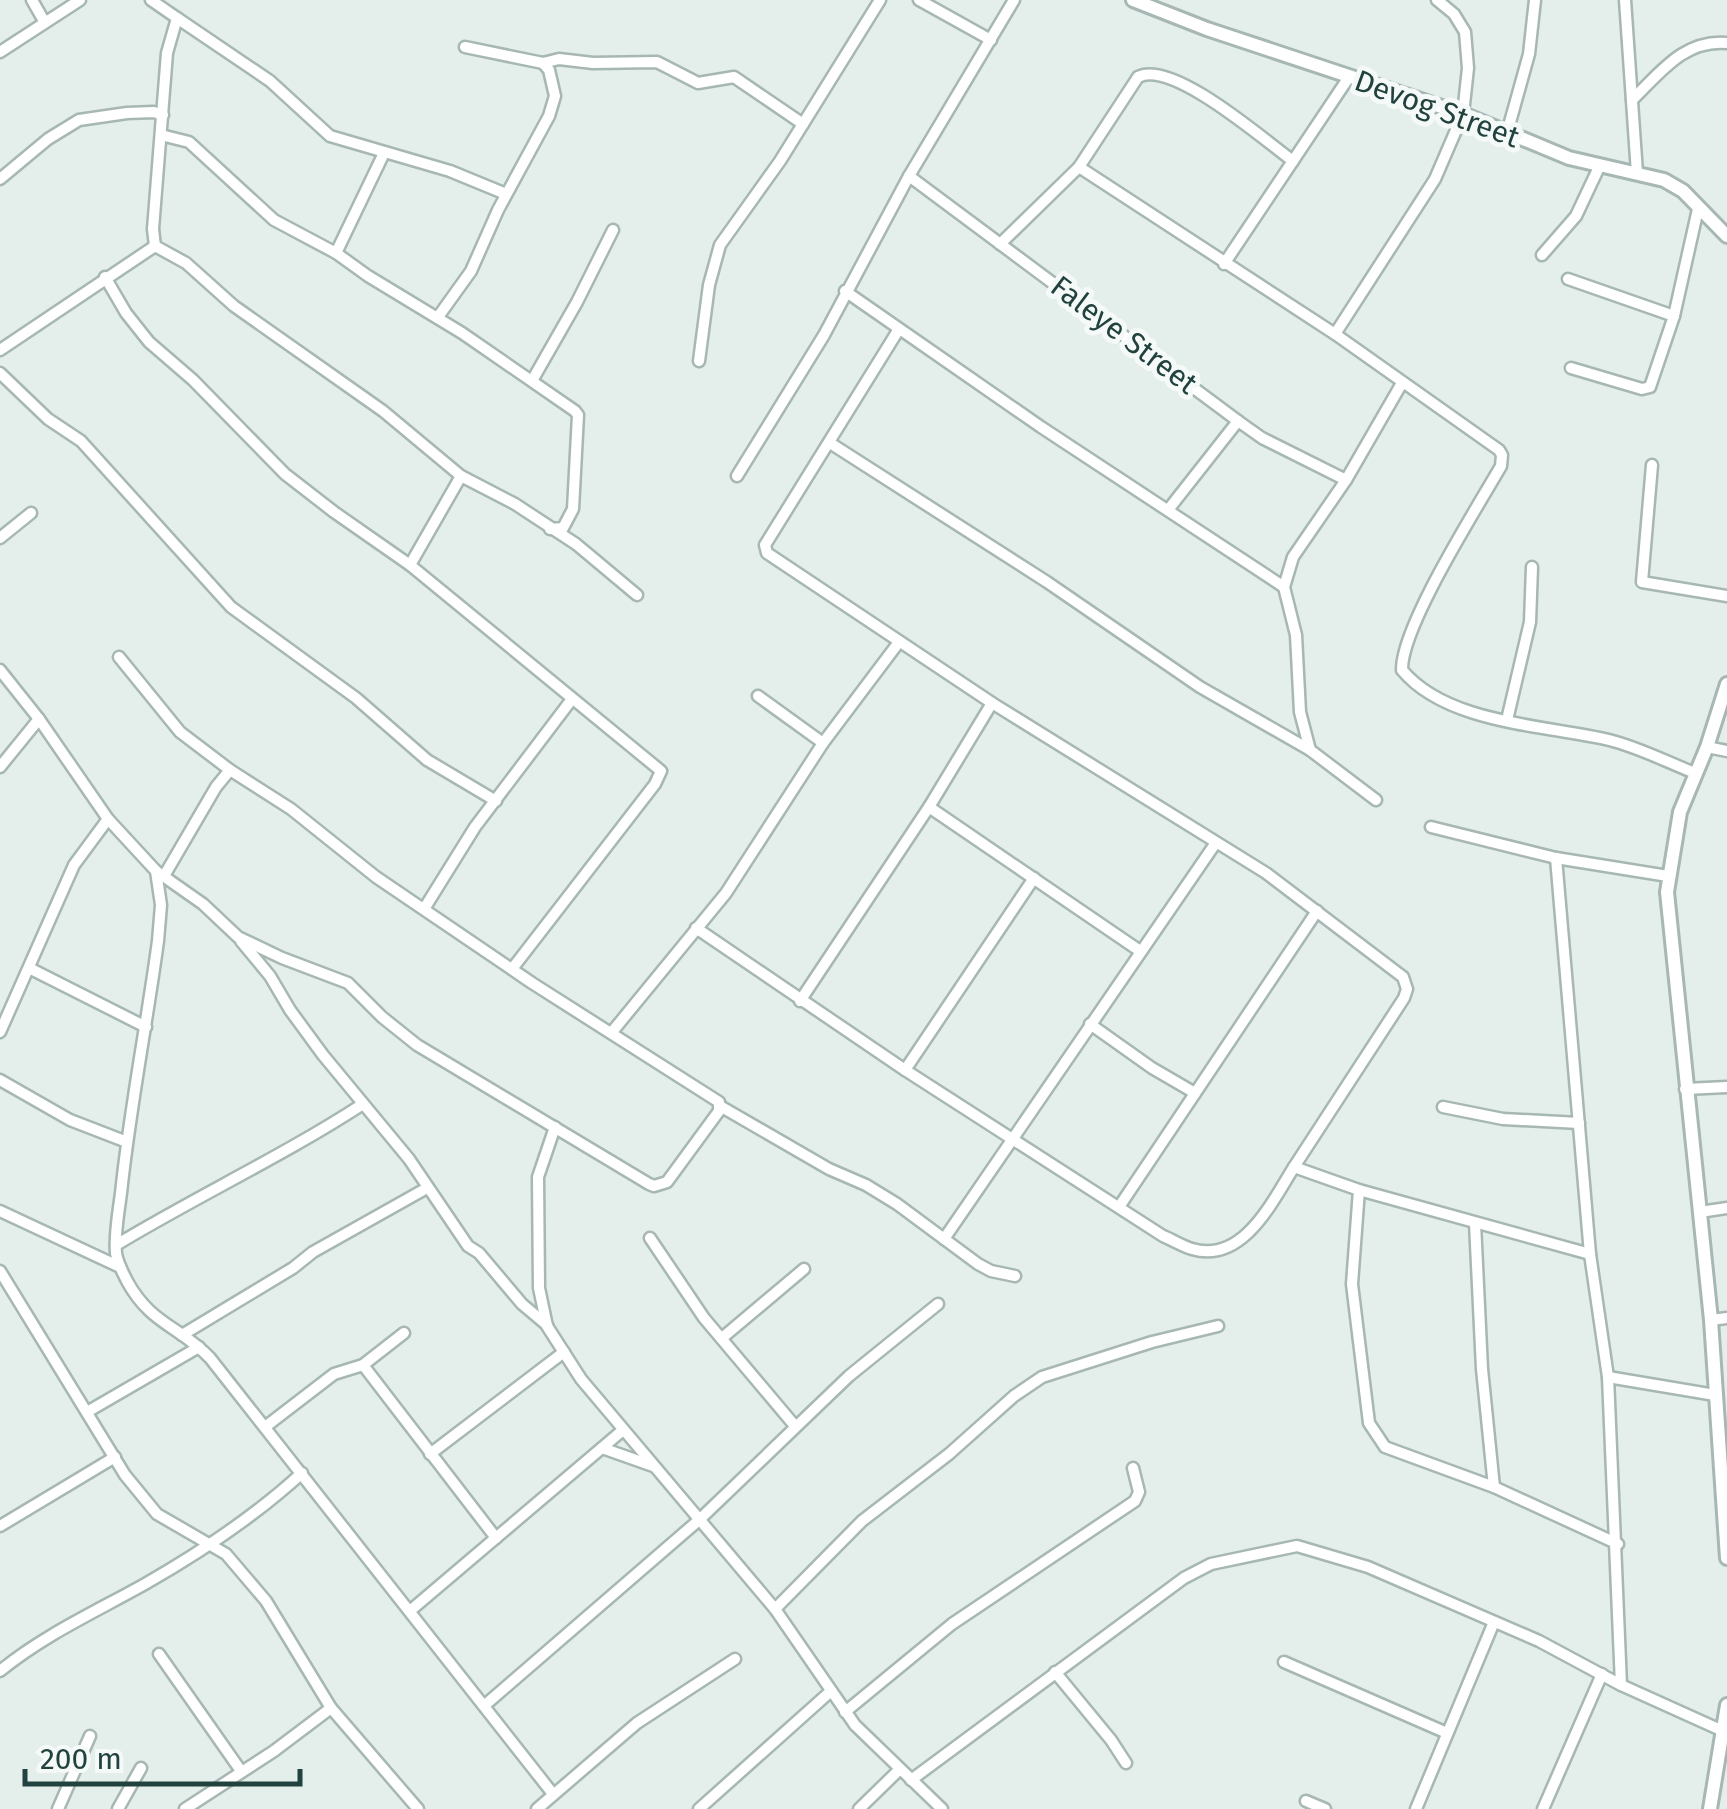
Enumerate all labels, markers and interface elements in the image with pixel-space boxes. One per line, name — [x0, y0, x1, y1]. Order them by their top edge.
street label: Devog Street — [1350, 63, 1524, 155]
street label: Faleye Street — [1044, 268, 1205, 402]
scale bar — [25, 1724, 300, 1786]
text: 200 m — [40, 1741, 122, 1777]

